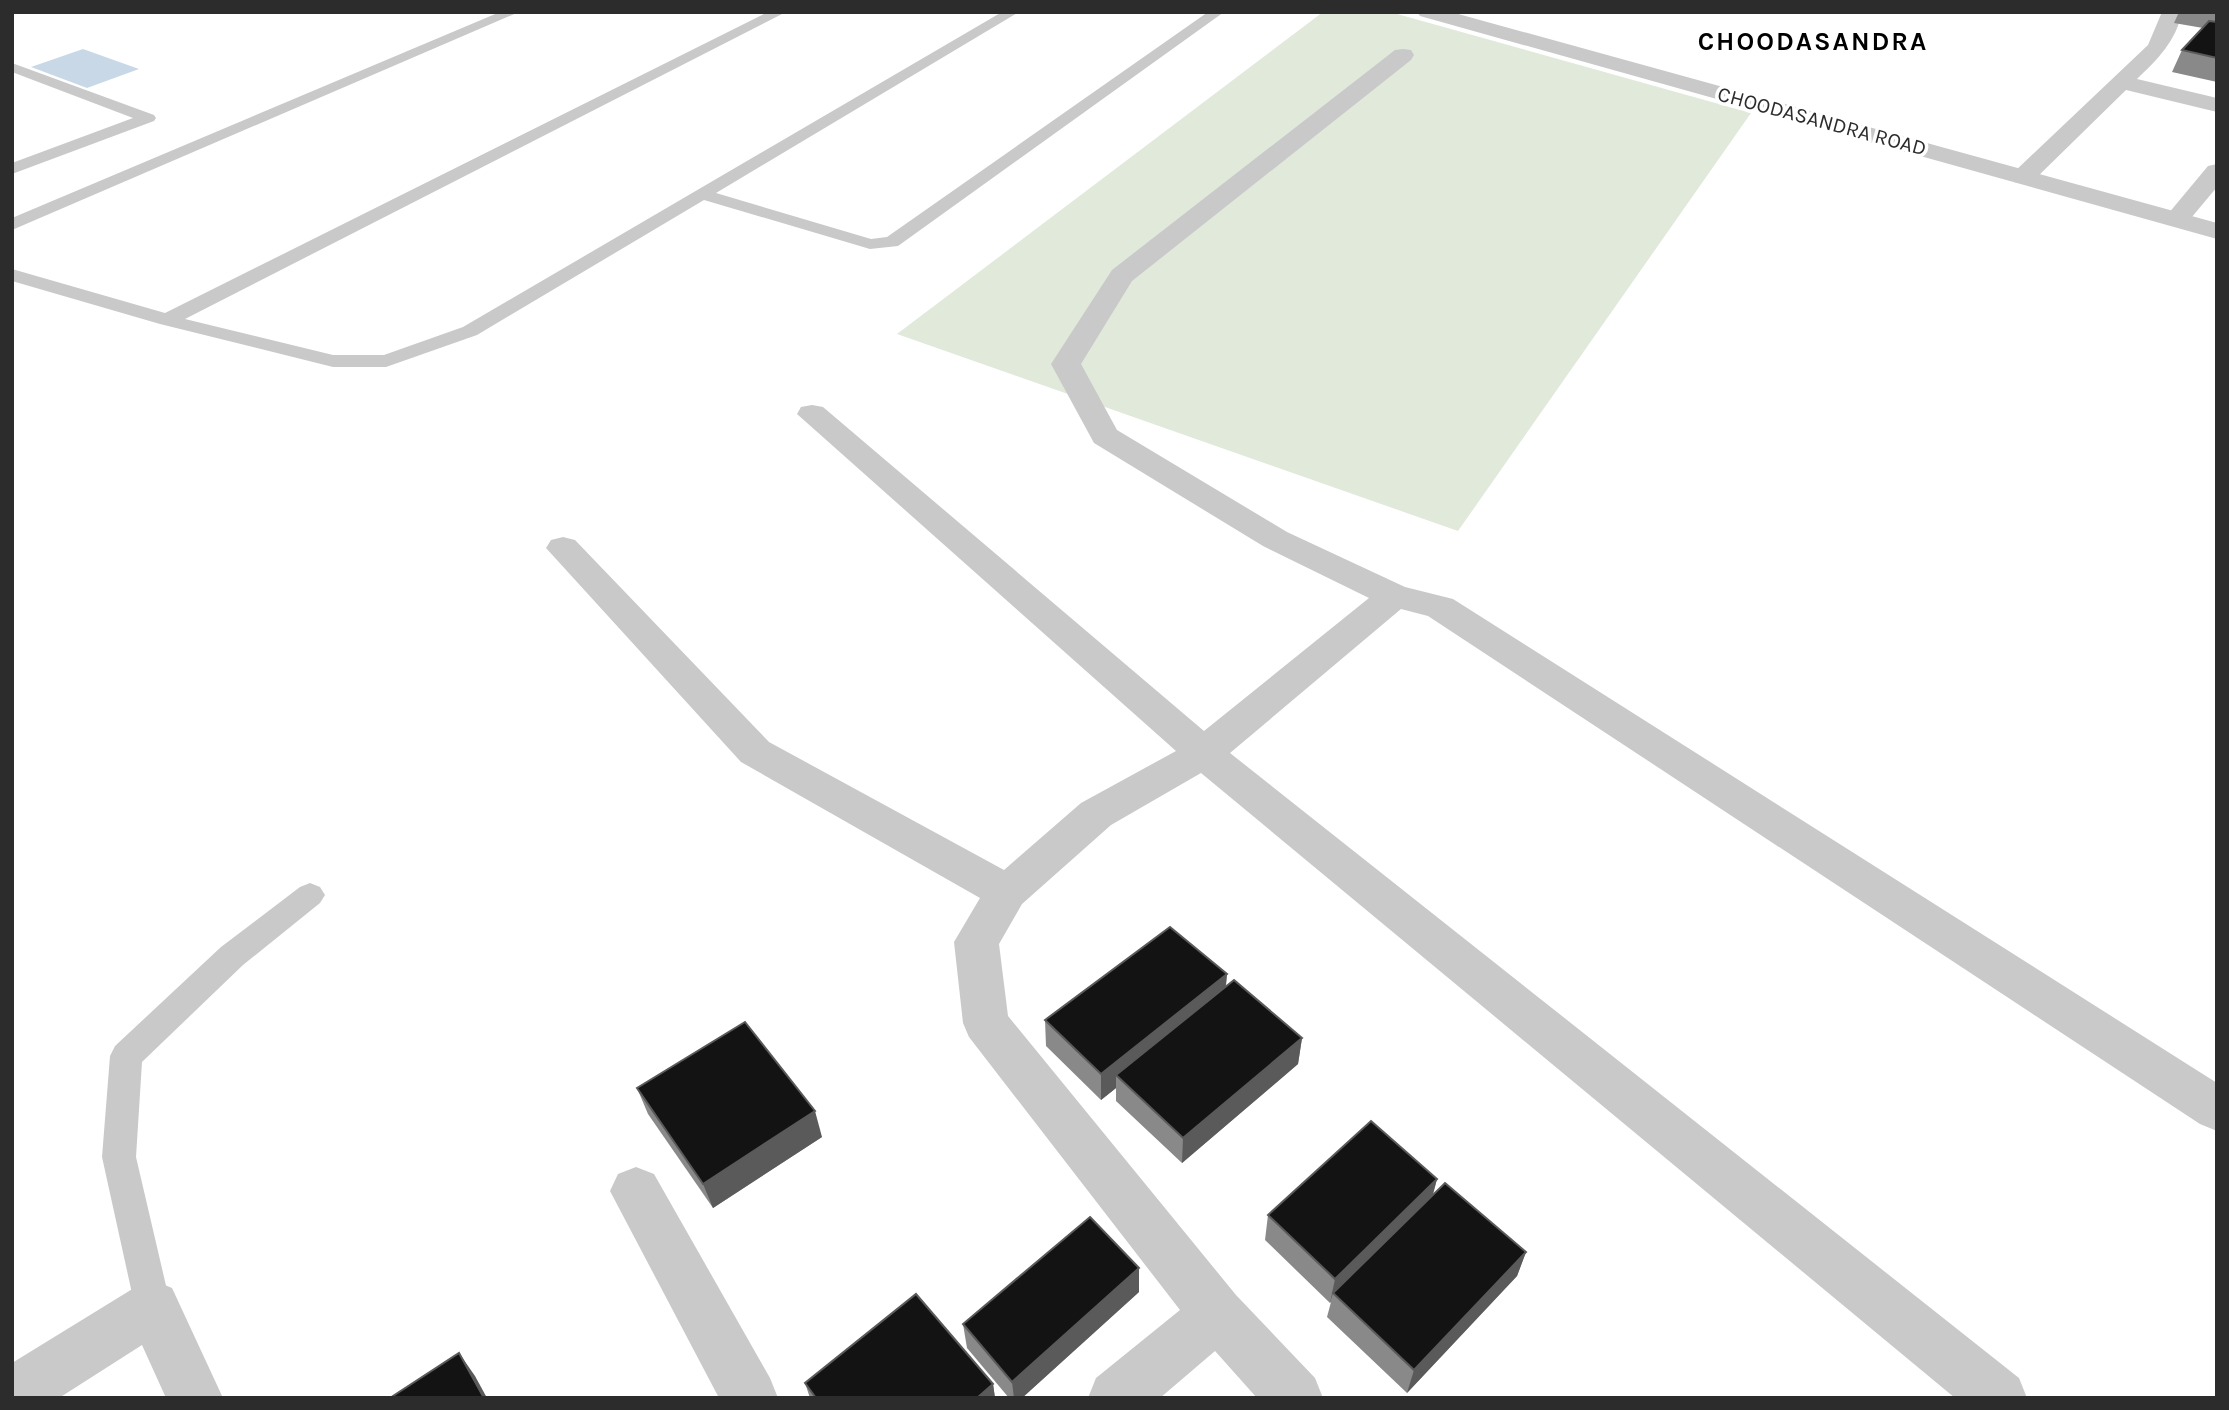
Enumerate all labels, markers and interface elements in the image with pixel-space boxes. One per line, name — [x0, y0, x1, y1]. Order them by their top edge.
district label: CHOODASANDRA — [1698, 26, 1928, 57]
street label: CHOODASANDRA ROAD — [1715, 82, 1929, 160]

